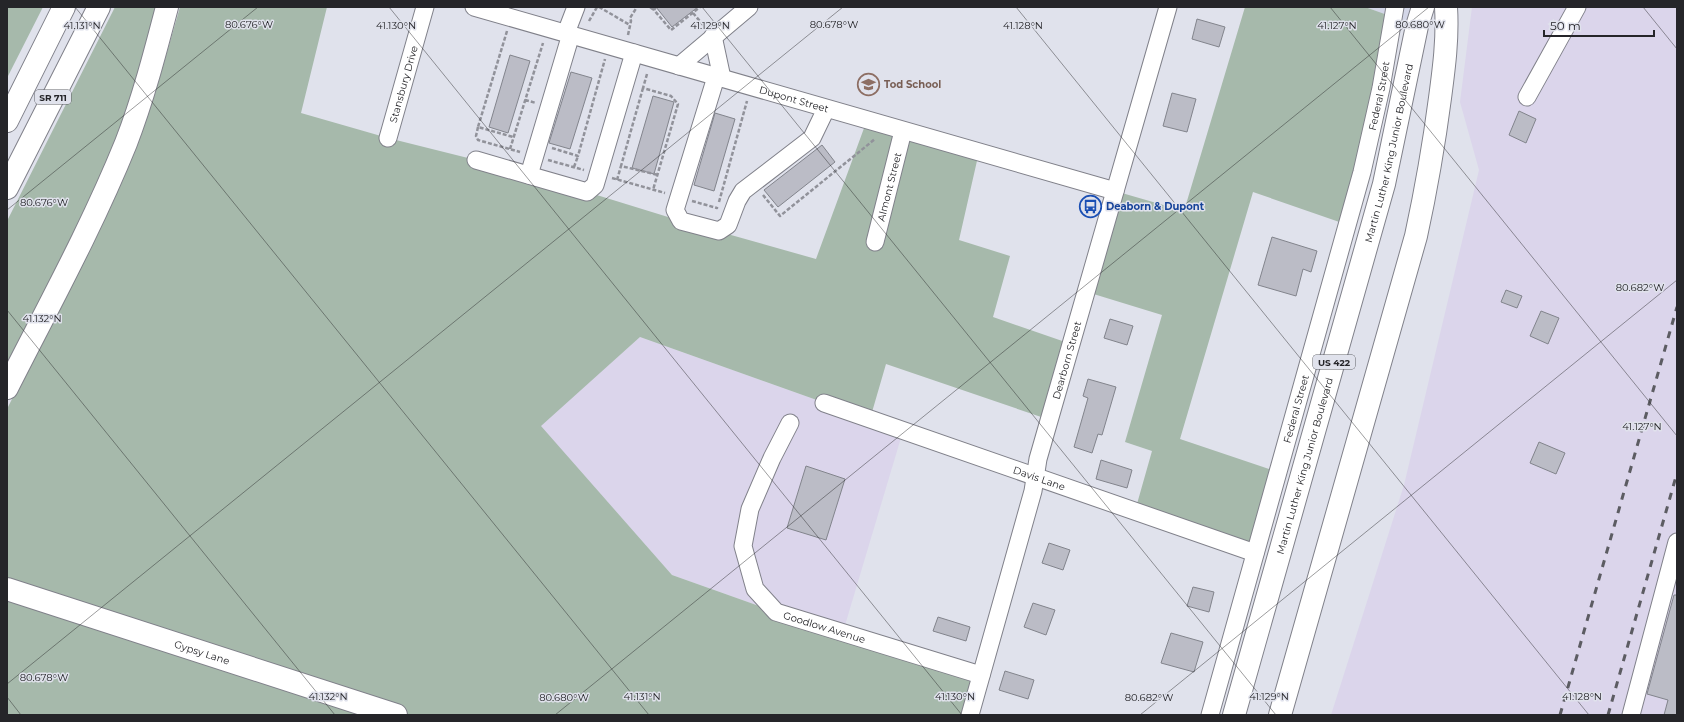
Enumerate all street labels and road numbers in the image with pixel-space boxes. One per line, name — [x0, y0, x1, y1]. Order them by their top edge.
street label: Stansbury Drive — [386, 44, 420, 124]
street label: Federal Street — [1365, 60, 1392, 131]
street label: Martin Luther King Junior Boulevard — [1361, 62, 1415, 244]
street label: Dupont Street — [758, 83, 830, 115]
road number: SR 711 — [35, 90, 71, 104]
street label: Almont Street — [874, 151, 904, 223]
street label: Dearborn Street — [1049, 320, 1084, 401]
road number: US 422 — [1313, 355, 1355, 369]
street label: Federal Street — [1280, 373, 1311, 444]
street label: Martin Luther King Junior Boulevard — [1273, 376, 1336, 556]
street label: Davis Lane — [1012, 463, 1067, 493]
street label: Goodlow Avenue — [782, 608, 867, 646]
street label: Gypsy Lane — [173, 637, 231, 667]

